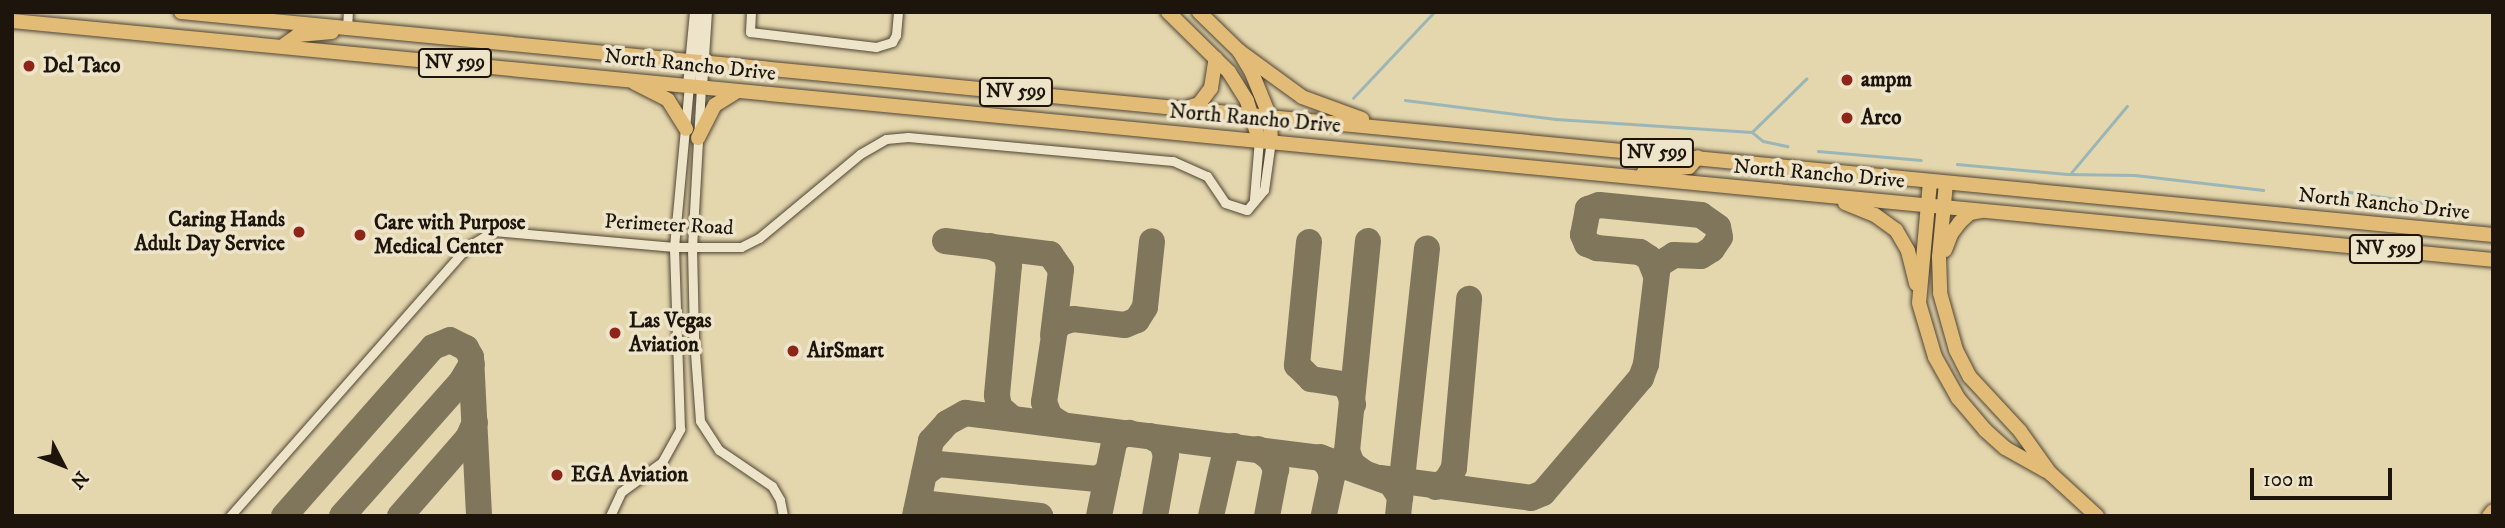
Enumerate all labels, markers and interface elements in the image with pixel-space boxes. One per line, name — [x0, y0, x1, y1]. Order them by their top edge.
street label: North Rancho Drive — [603, 43, 777, 87]
road number: NV 599 — [416, 48, 494, 78]
place label: Del Taco — [43, 53, 120, 79]
marker: Del Taco — [21, 58, 37, 74]
place label: ampm — [1861, 67, 1912, 93]
marker: ampm — [1839, 72, 1855, 88]
road number: NV 599 — [978, 76, 1054, 108]
street label: North Rancho Drive — [1168, 99, 1342, 139]
place label: Arco — [1861, 105, 1901, 131]
marker: Arco — [1839, 110, 1855, 126]
road number: NV 599 — [1618, 138, 1696, 168]
street label: North Rancho Drive — [1732, 154, 1906, 194]
street label: North Rancho Drive — [2297, 182, 2471, 226]
place label: Caring Hands Adult Day Service — [134, 207, 285, 257]
street label: Perimeter Road — [604, 209, 734, 241]
place label: Care with Purpose Medical Center — [374, 210, 525, 260]
marker: Caring Hands Adult Day Service — [291, 224, 307, 240]
marker: Care with Purpose Medical Center — [352, 227, 368, 243]
road number: NV 599 — [2348, 233, 2424, 264]
place label: Las Vegas Aviation — [629, 308, 712, 358]
marker: Las Vegas Aviation — [607, 325, 623, 341]
place label: AirSmart — [807, 338, 884, 364]
marker: AirSmart — [785, 343, 801, 359]
north arrow — [28, 430, 98, 500]
scale bar — [2253, 454, 2395, 498]
place label: EGA Aviation — [571, 462, 688, 488]
text: N — [65, 466, 93, 493]
marker: EGA Aviation — [549, 467, 565, 483]
text: 100 m — [2263, 467, 2314, 493]

